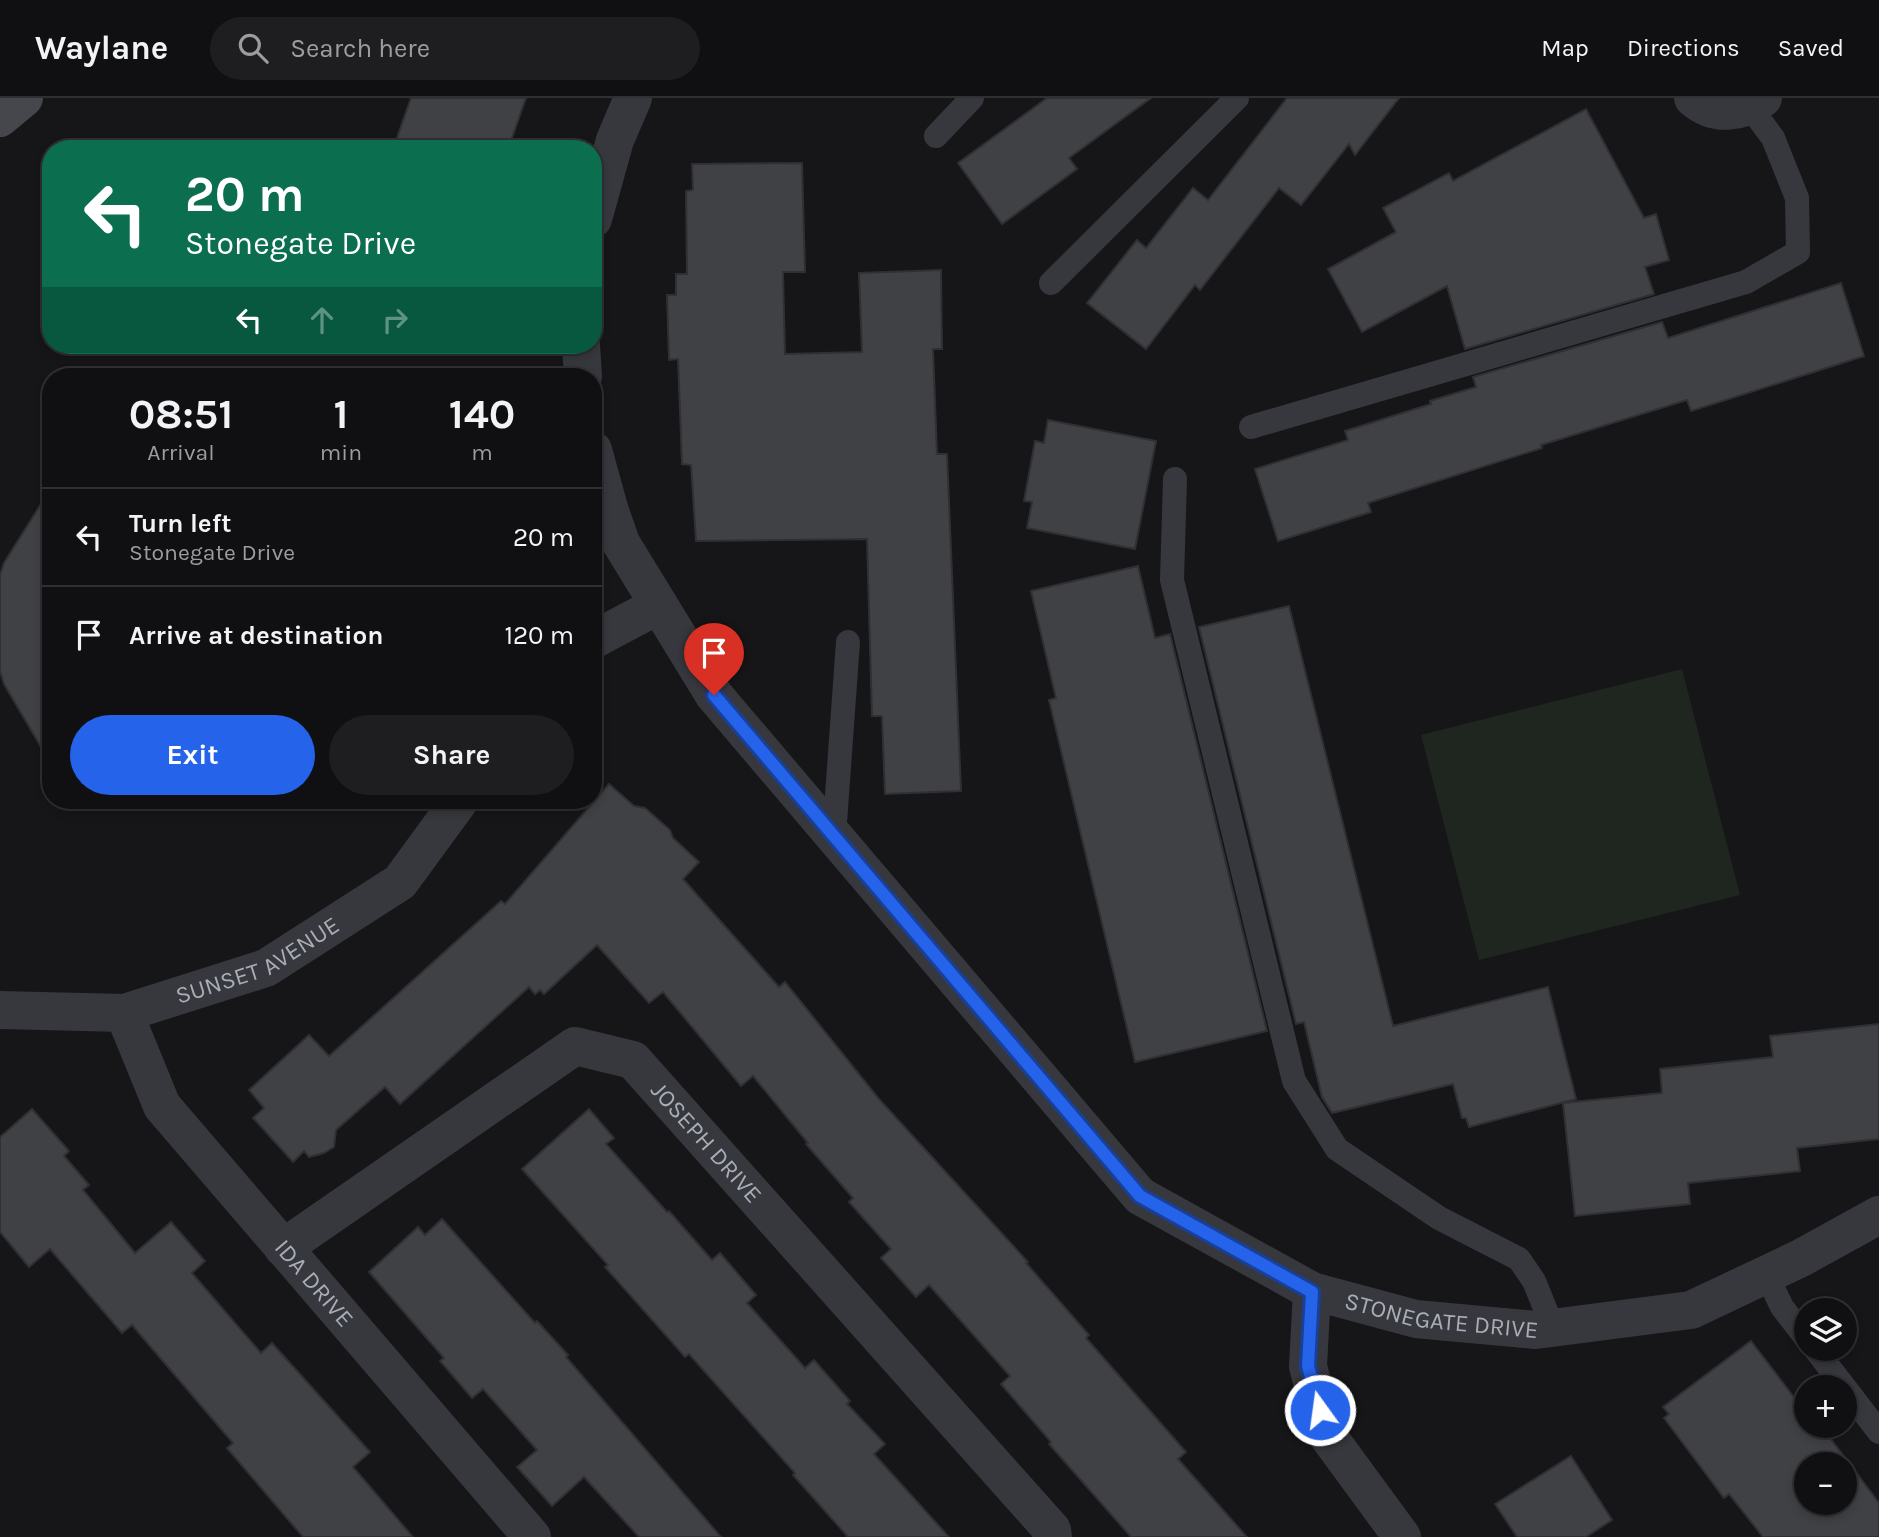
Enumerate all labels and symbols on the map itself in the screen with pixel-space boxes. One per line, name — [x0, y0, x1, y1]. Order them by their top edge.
pin — [684, 623, 744, 695]
street label: SUNSET AVENUE — [172, 911, 344, 1010]
street label: JOSEPH DRIVE — [645, 1076, 768, 1209]
street label: IDA DRIVE — [269, 1234, 359, 1333]
street label: STONEGATE DRIVE — [1342, 1286, 1539, 1344]
position arrow — [1283, 1373, 1357, 1447]

